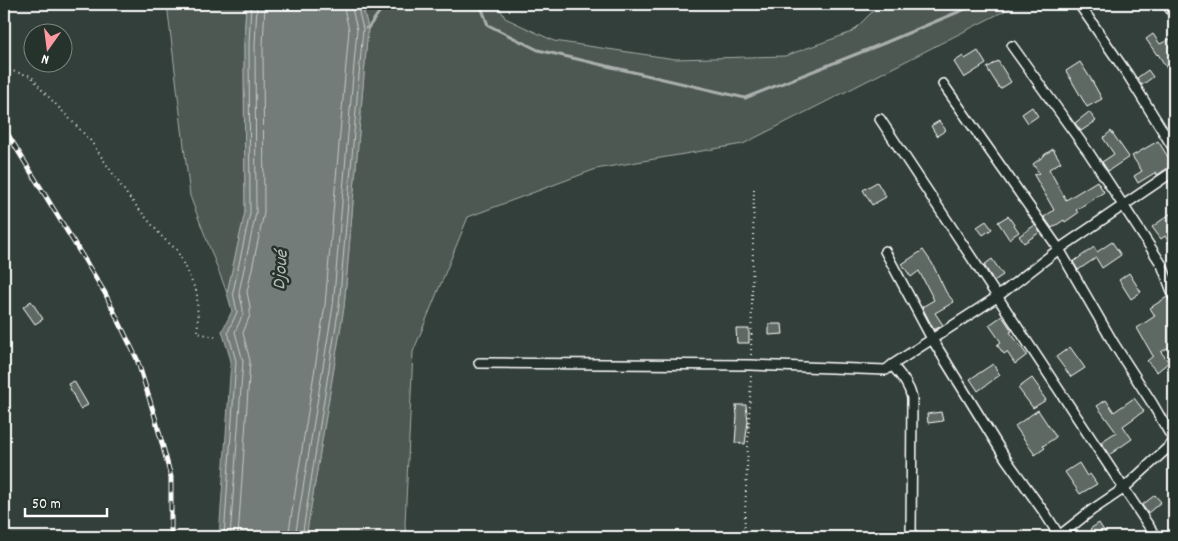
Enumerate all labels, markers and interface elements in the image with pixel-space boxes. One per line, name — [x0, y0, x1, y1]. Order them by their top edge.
north arrow — [22, 22, 72, 72]
text: N — [39, 48, 51, 69]
water label: Djoué — [267, 247, 297, 291]
scale bar — [25, 486, 108, 518]
text: 50 m — [32, 494, 61, 516]

